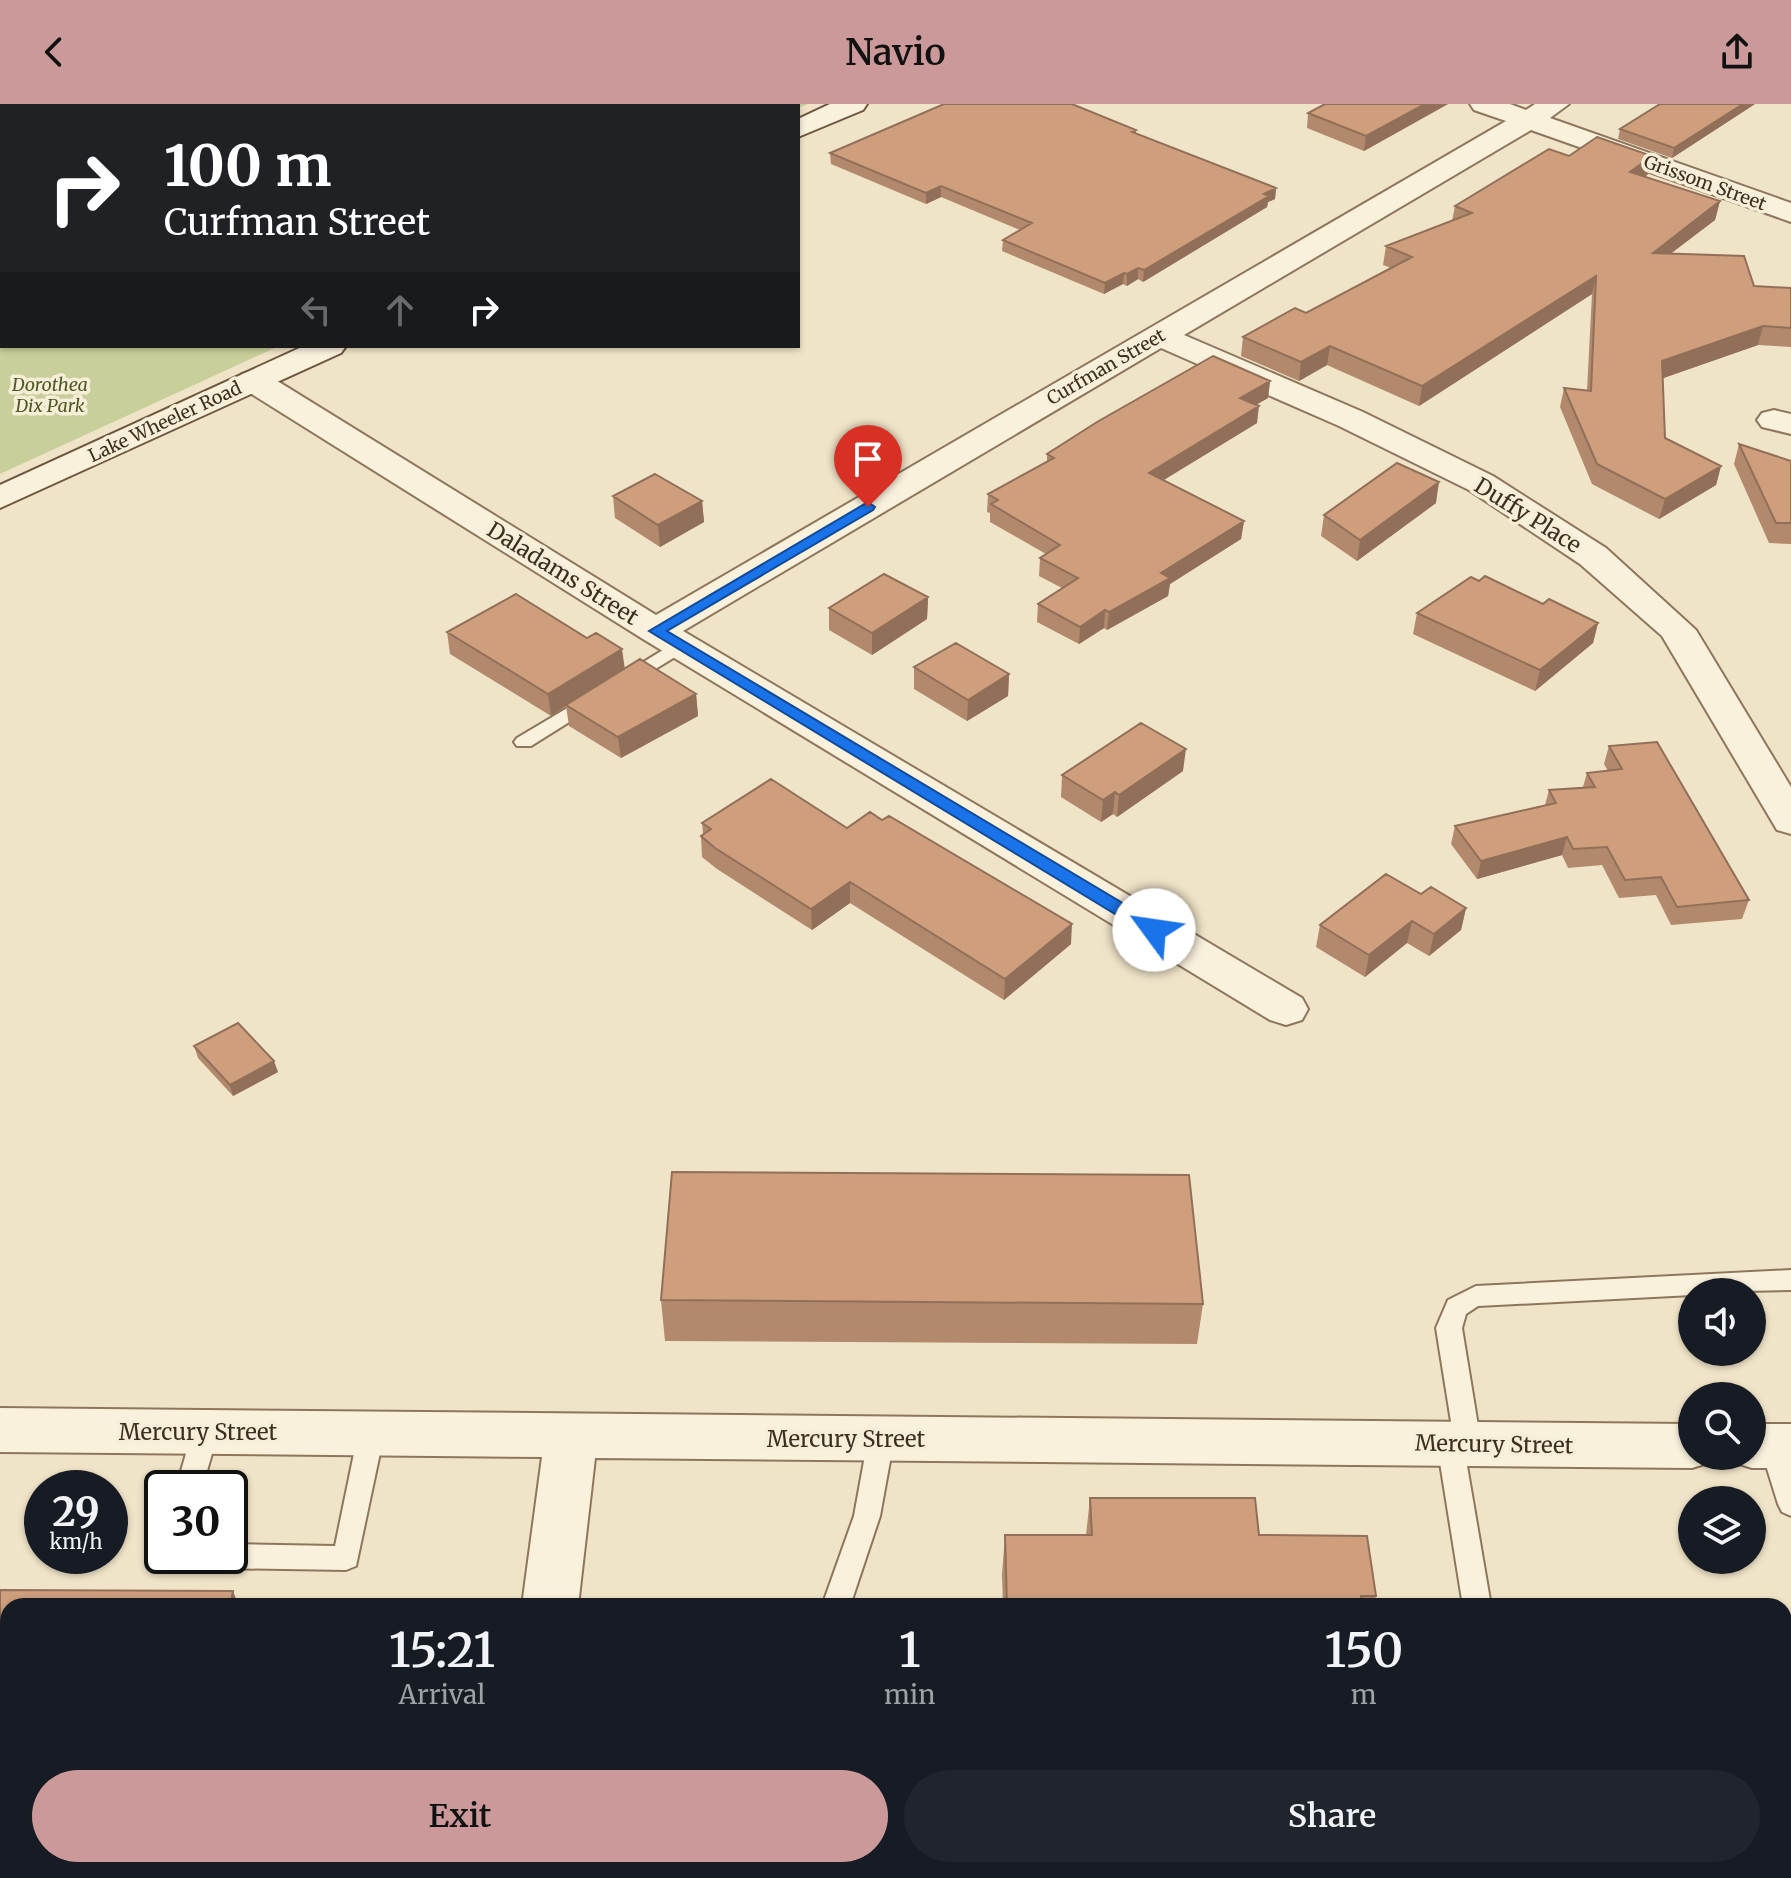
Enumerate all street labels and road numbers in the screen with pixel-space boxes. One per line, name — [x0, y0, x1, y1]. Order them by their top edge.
street label: Grissom Street — [1641, 150, 1769, 215]
street label: Curfman Street — [1042, 323, 1169, 410]
street label: Lake Wheeler Road — [85, 376, 245, 467]
street label: Duffy Place — [1469, 471, 1587, 559]
street label: Daladams Street — [482, 515, 644, 631]
street label: Mercury Street — [119, 1418, 278, 1446]
street label: Mercury Street — [767, 1425, 926, 1453]
street label: Mercury Street — [1415, 1429, 1574, 1459]

